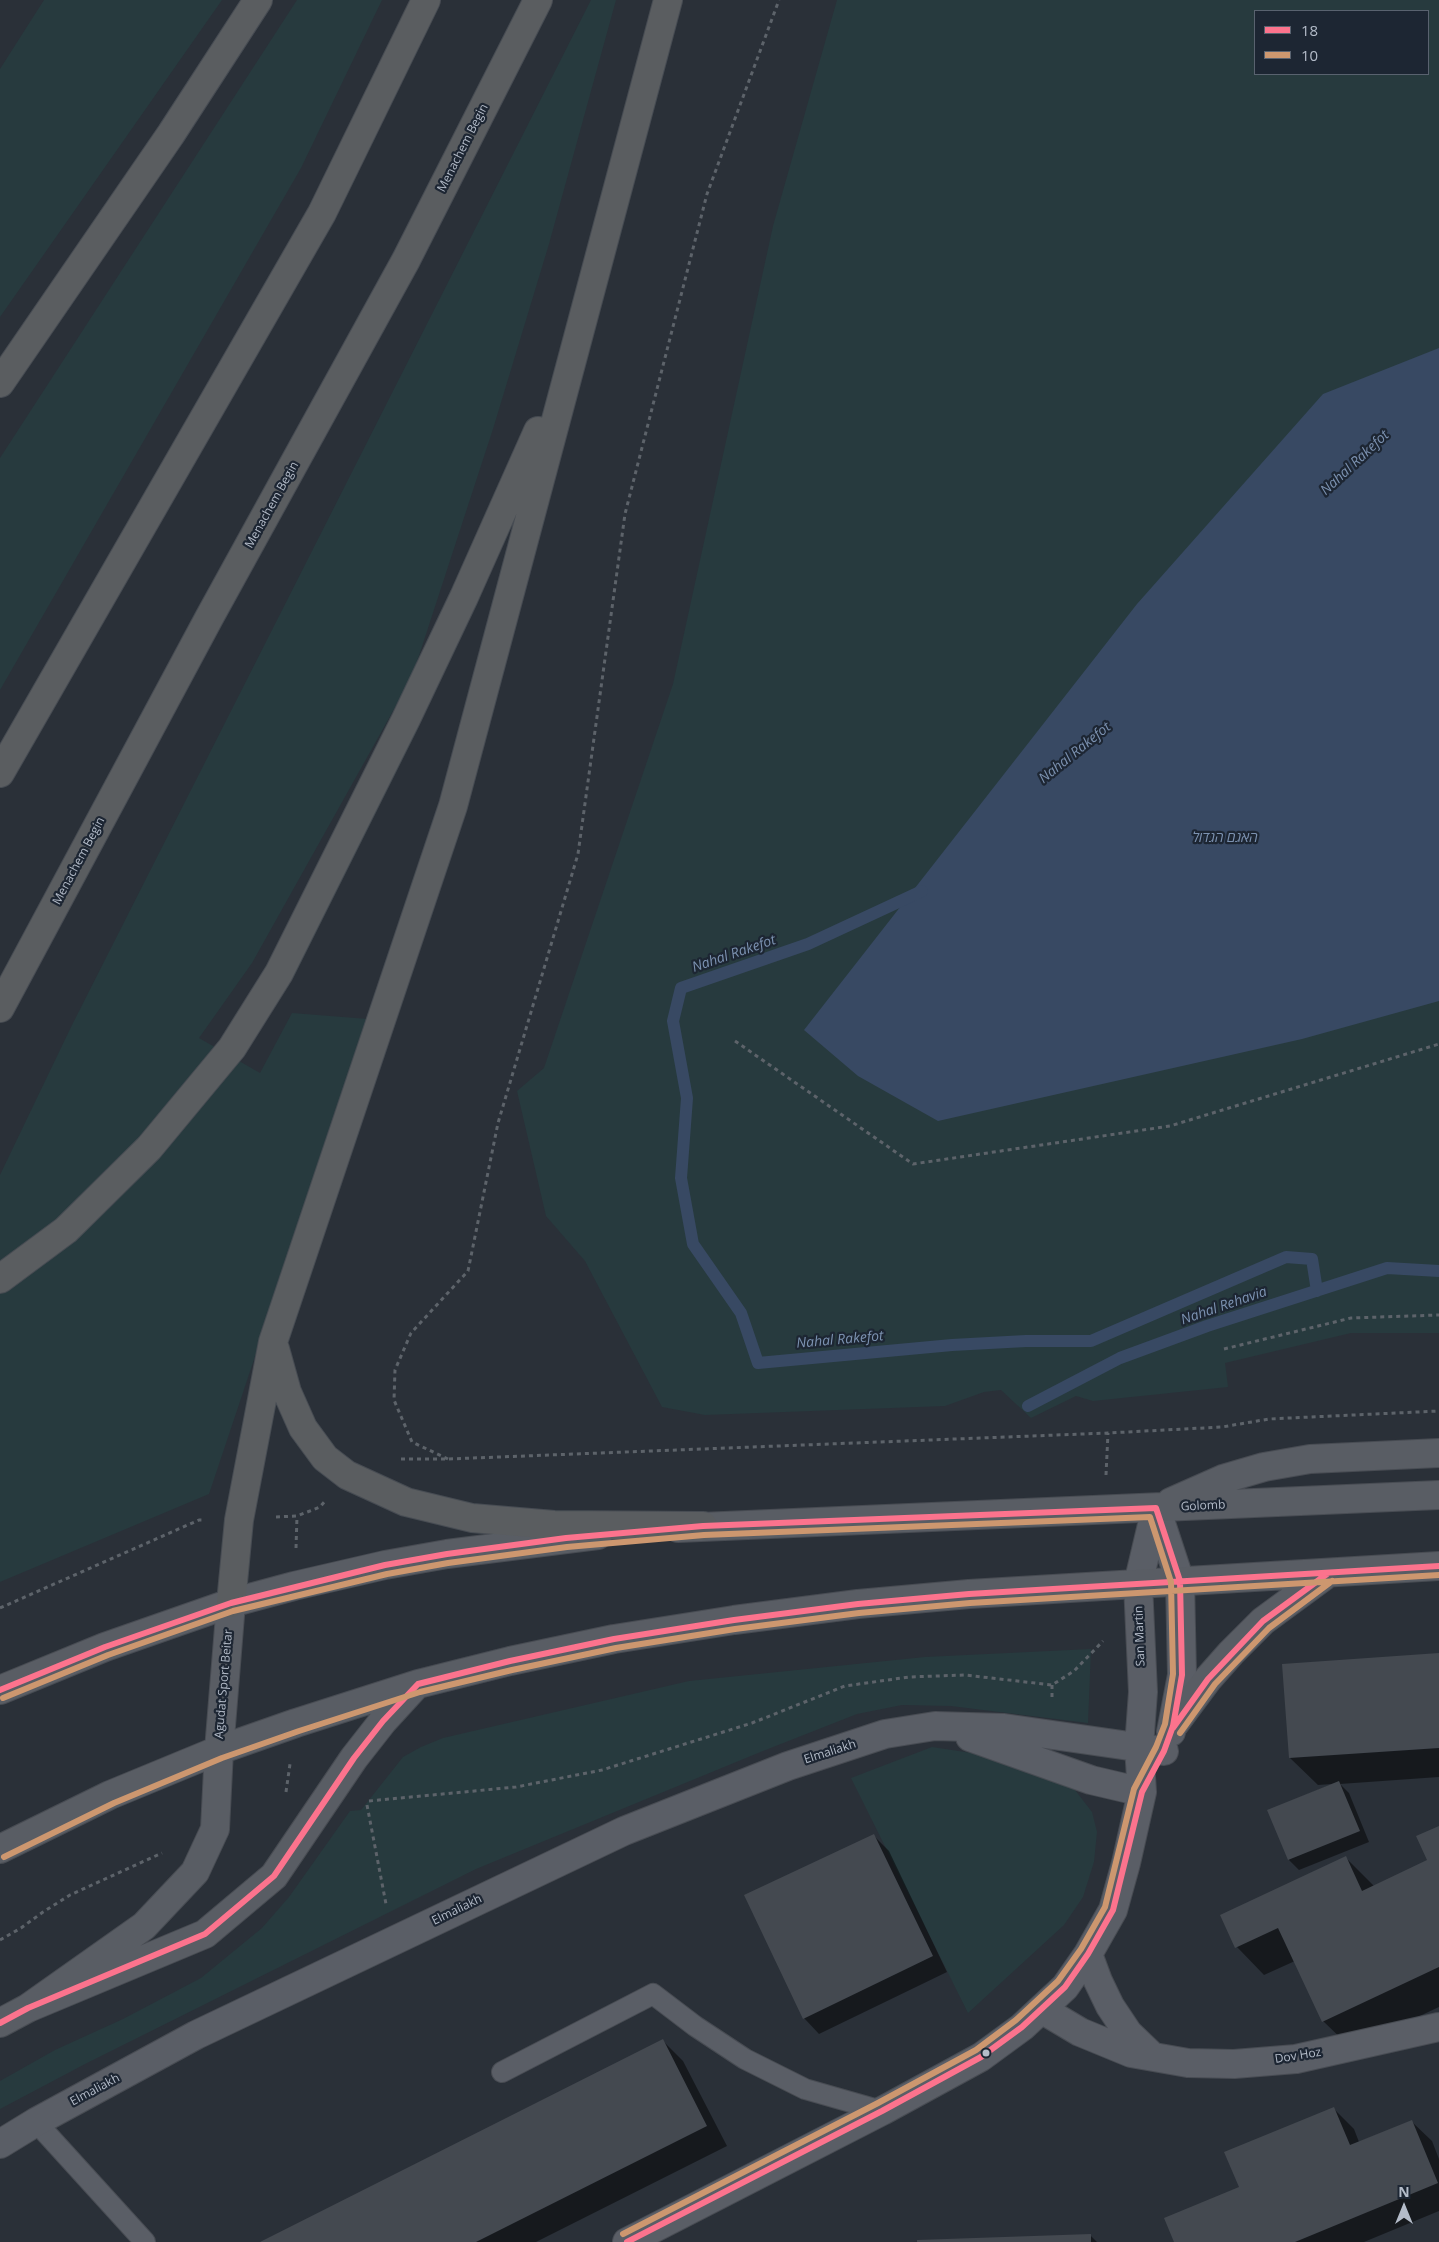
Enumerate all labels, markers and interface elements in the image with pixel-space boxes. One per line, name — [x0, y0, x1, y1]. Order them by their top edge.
legend — [1254, 10, 1429, 75]
text: 18 — [1301, 20, 1318, 40]
text: 10 — [1301, 45, 1318, 65]
street label: Menachem Begin — [435, 102, 491, 194]
water label: Nahal Rakefot — [1317, 427, 1393, 499]
street label: Menachem Begin — [242, 459, 302, 551]
water label: Nahal Rakefot — [1036, 719, 1114, 787]
street label: Menachem Begin — [50, 815, 108, 907]
water label: האגם הגדול — [1192, 830, 1258, 846]
water label: Nahal Rakefot — [690, 932, 778, 976]
water label: Nahal Rehavia — [1179, 1283, 1269, 1329]
water label: Nahal Rakefot — [796, 1328, 884, 1352]
street label: Golomb — [1180, 1498, 1226, 1514]
street label: San Martin — [1132, 1605, 1148, 1667]
street label: Agudat Sport Beitar — [212, 1629, 236, 1739]
street label: Elmaliakh — [802, 1737, 858, 1767]
street label: Elmaliakh — [430, 1892, 484, 1928]
street label: Dov Hoz — [1274, 2045, 1322, 2067]
unlabelled marker — [981, 2048, 991, 2058]
street label: Elmaliakh — [68, 2071, 122, 2109]
north arrow — [1379, 2182, 1429, 2232]
text: N — [1398, 2182, 1410, 2201]

